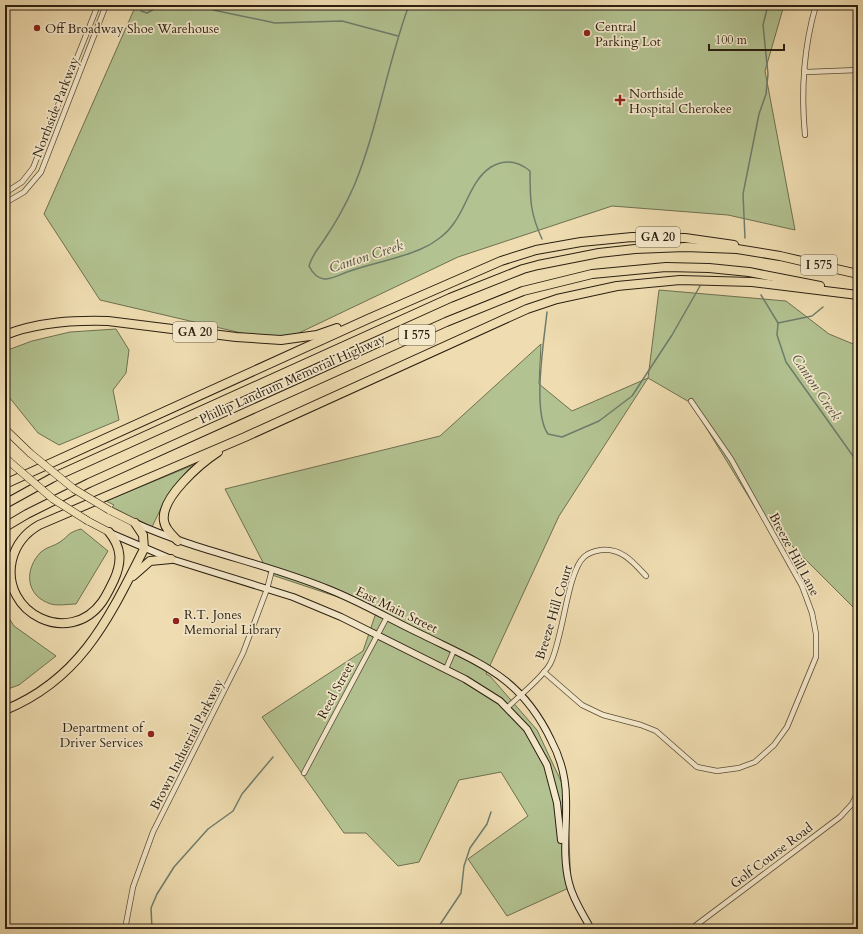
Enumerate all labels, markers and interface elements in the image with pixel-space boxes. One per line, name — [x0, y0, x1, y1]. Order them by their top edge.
place label: Central Parking Lot — [595, 18, 661, 51]
place label: Off Broadway Shoe Warehouse — [45, 20, 219, 38]
marker: Off Broadway Shoe Warehouse — [32, 23, 42, 33]
scale bar — [709, 26, 784, 52]
marker: Central Parking Lot — [582, 28, 592, 38]
text: 100 m — [715, 32, 748, 48]
street label: Northside Parkway — [28, 54, 83, 160]
place label: Northside Hospital Cherokee — [629, 85, 732, 118]
marker: Northside Hospital Cherokee — [614, 94, 626, 106]
road number: GA 20 — [636, 227, 680, 247]
water label: Canton Creek — [327, 236, 406, 277]
road number: I 575 — [801, 255, 837, 275]
road number: GA 20 — [173, 322, 217, 342]
road number: I 575 — [399, 325, 435, 345]
street label: Phillip Landrum Memorial Highway — [196, 330, 389, 428]
water label: Canton Creek — [787, 350, 846, 425]
street label: Breeze Hill Lane — [765, 510, 824, 599]
street label: Breeze Hill Court — [531, 563, 577, 662]
street label: East Main Street — [353, 582, 441, 638]
place label: R.T. Jones Memorial Library — [184, 606, 282, 639]
marker: R.T. Jones Memorial Library — [171, 616, 181, 626]
street label: Reed Street — [313, 659, 359, 722]
street label: Brown Industrial Parkway — [146, 676, 228, 813]
place label: Department of Driver Services — [60, 719, 145, 752]
marker: Department of Driver Services — [146, 729, 156, 739]
street label: Golf Course Road — [727, 819, 817, 893]

